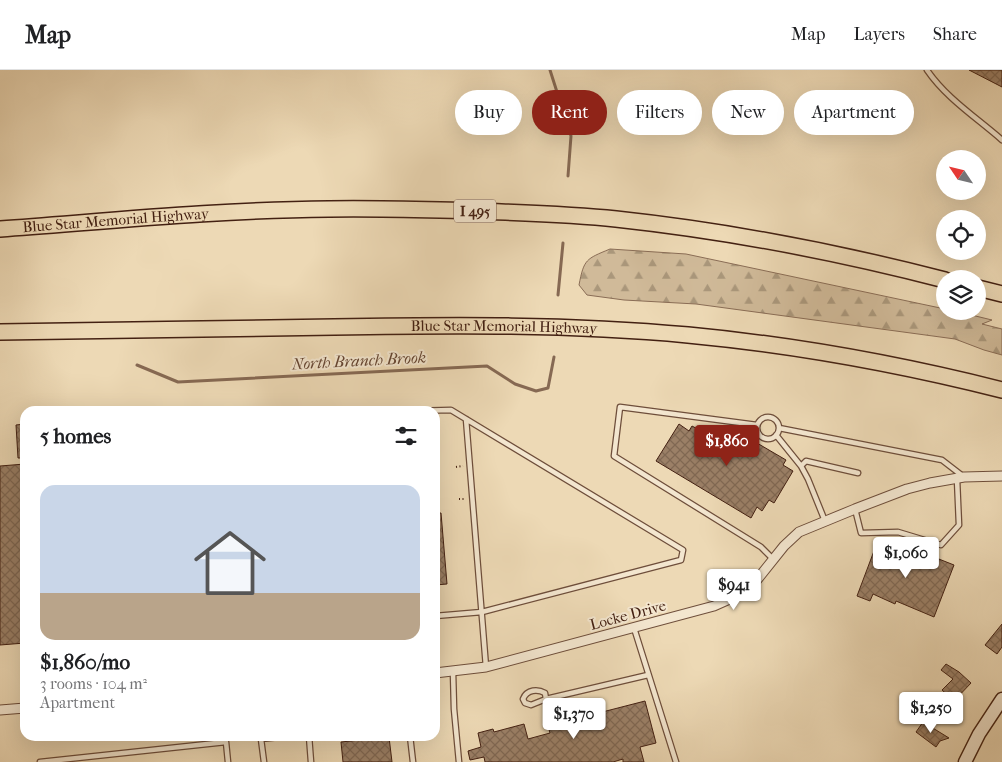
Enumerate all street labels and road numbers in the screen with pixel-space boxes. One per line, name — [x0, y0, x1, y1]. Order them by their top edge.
road number: I 495 — [454, 200, 496, 222]
street label: Blue Star Memorial Highway — [22, 204, 210, 236]
street label: Blue Star Memorial Highway — [411, 317, 599, 338]
street label: Locke Drive — [588, 596, 669, 634]

